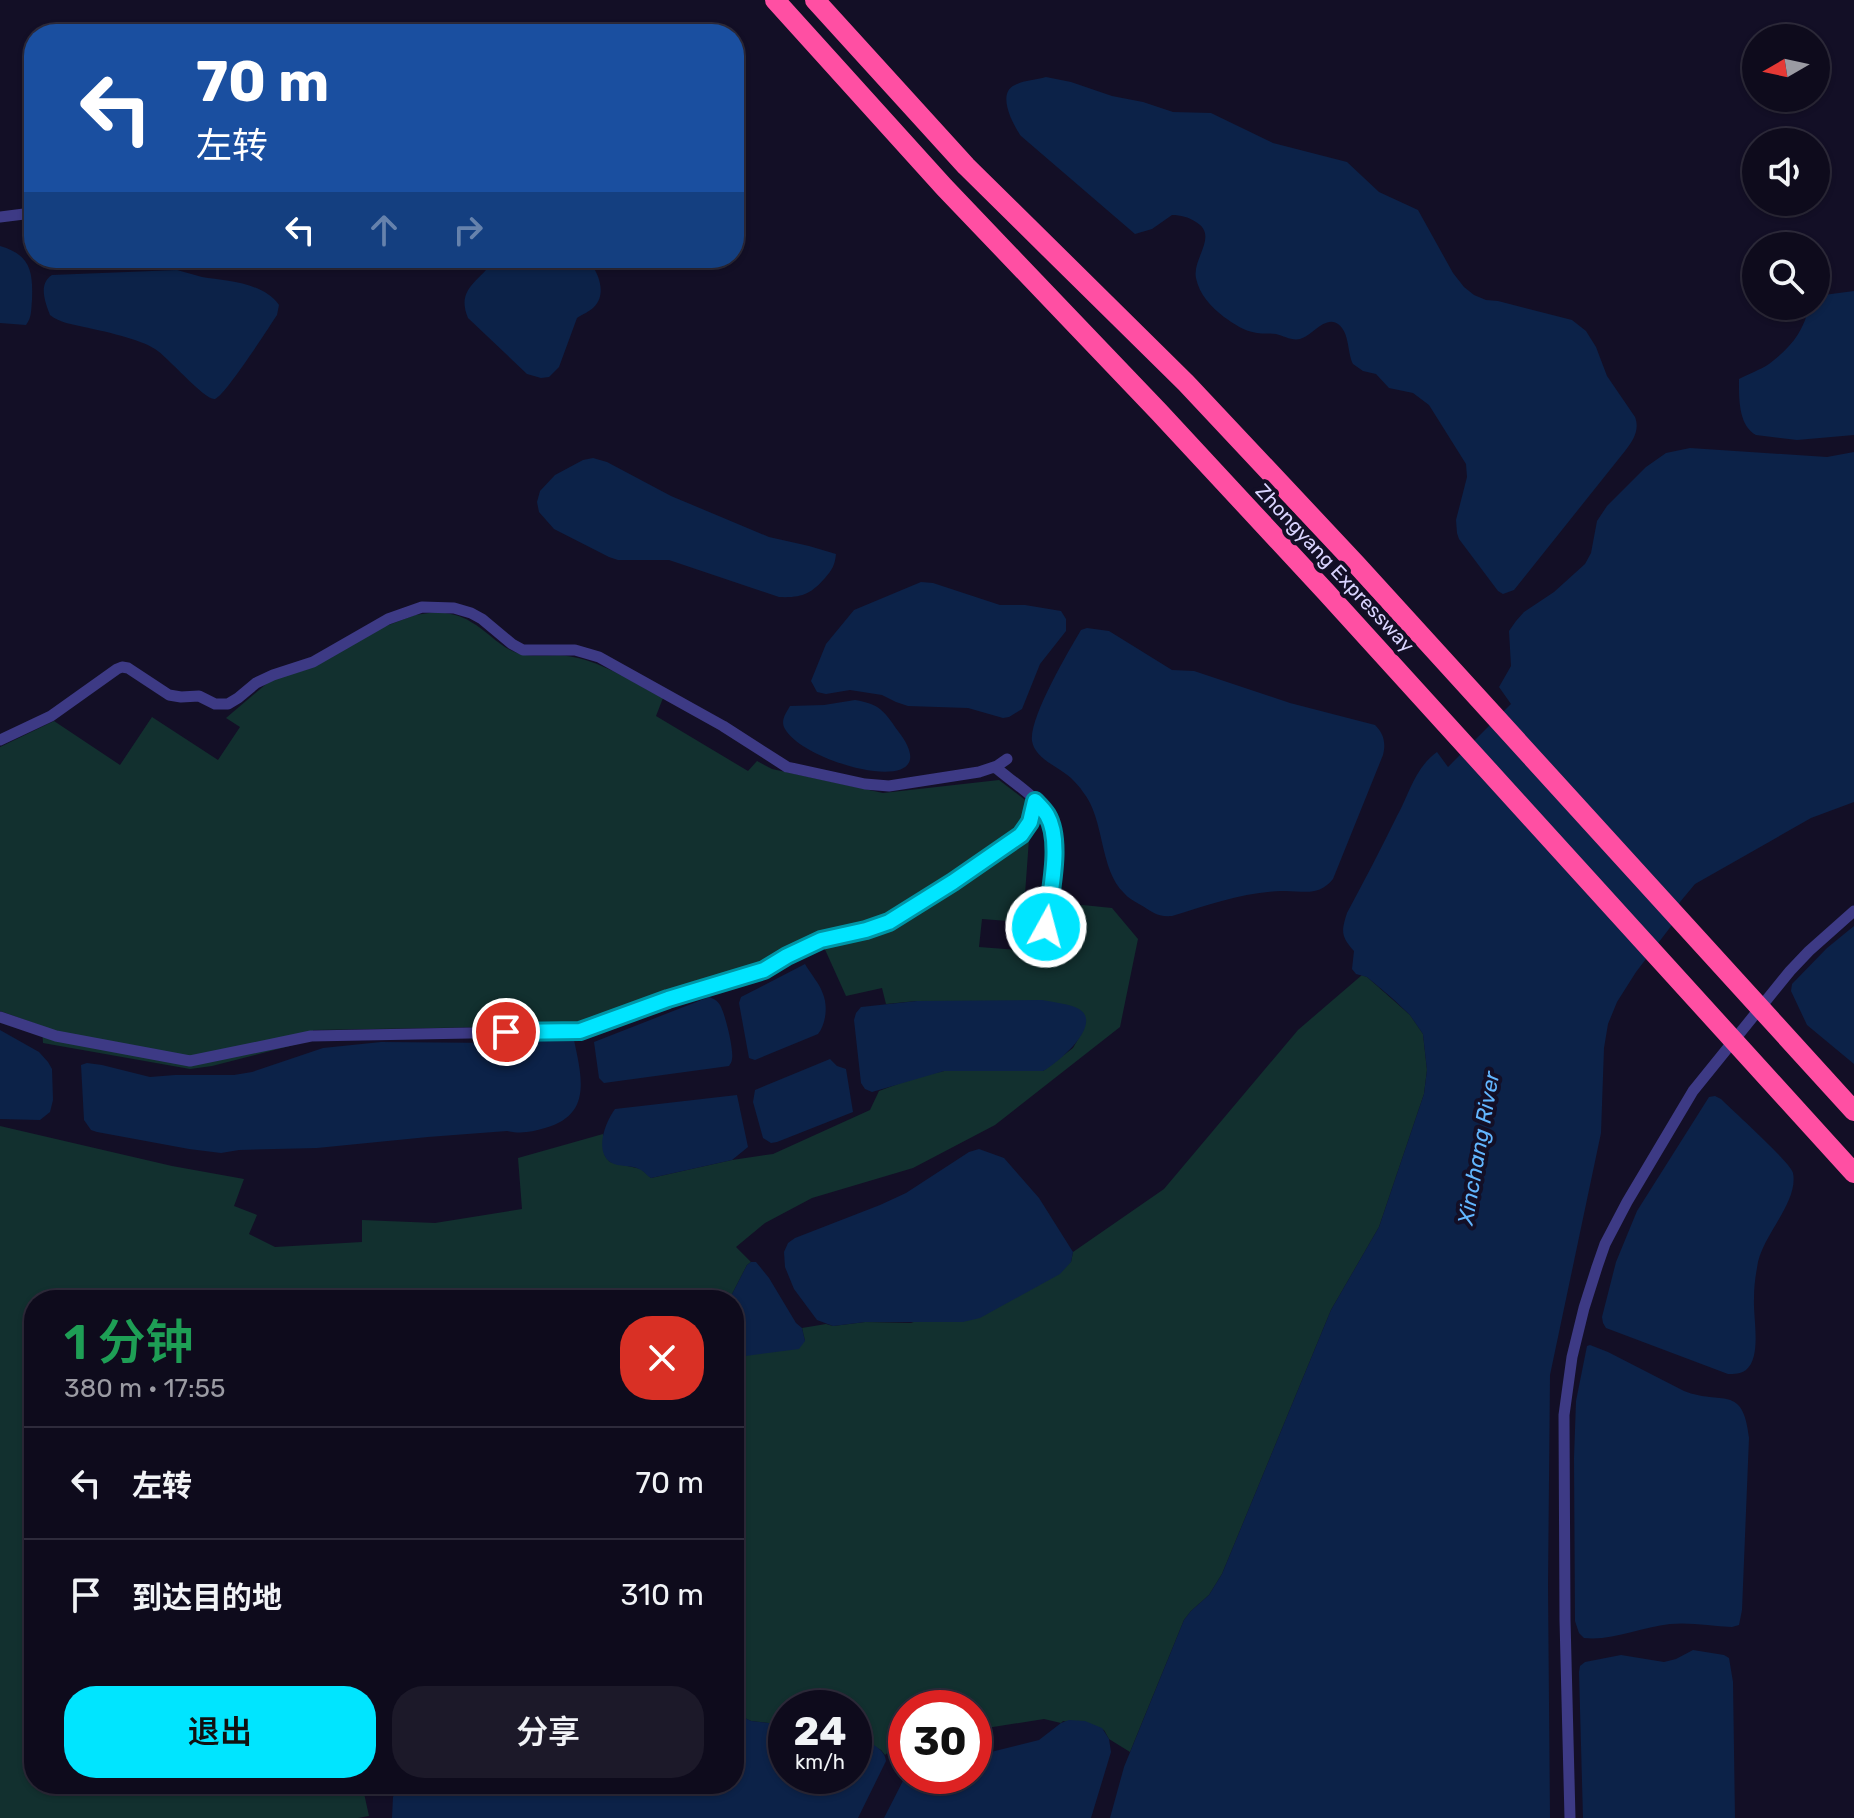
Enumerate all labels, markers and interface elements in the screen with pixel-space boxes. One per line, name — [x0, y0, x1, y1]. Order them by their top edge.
north arrow — [1742, 24, 1830, 112]
map controls — [1742, 24, 1830, 320]
text: 70 m — [196, 49, 329, 115]
icon: left — [64, 56, 168, 160]
text: 左转 — [196, 124, 268, 167]
button: sound — [1742, 128, 1830, 216]
icon: left — [278, 208, 322, 252]
icon: ahead — [362, 208, 406, 252]
icon: right — [446, 208, 490, 252]
button: search — [1742, 232, 1830, 320]
street label: Zhongyang Expressway — [1251, 479, 1419, 657]
position arrow — [1004, 885, 1088, 969]
pin — [472, 998, 540, 1066]
icon: arrive — [484, 1010, 528, 1054]
water label: Xinchang River — [1452, 1068, 1506, 1228]
text: 1 分钟 — [64, 1314, 194, 1371]
button: close — [620, 1316, 704, 1400]
text: 380 m · 17:55 — [64, 1373, 226, 1404]
icon: left — [64, 1461, 108, 1505]
text: 70 m — [636, 1465, 704, 1501]
text: 左转 — [132, 1468, 192, 1504]
icon: arrive — [64, 1573, 108, 1617]
text: 310 m — [621, 1577, 704, 1613]
text: 到达目的地 — [132, 1580, 282, 1616]
button: 退出 — [64, 1686, 376, 1778]
button: 分享 — [392, 1686, 704, 1778]
speed limit sign: 30 — [888, 1690, 992, 1794]
text: 24 — [793, 1708, 847, 1755]
text: km/h — [795, 1750, 845, 1774]

